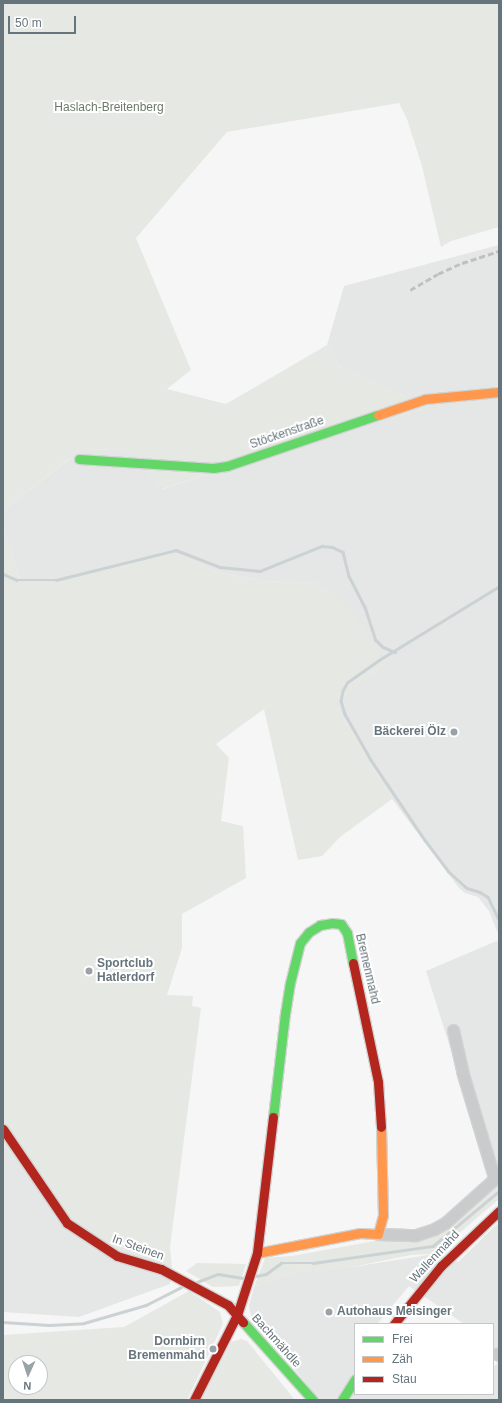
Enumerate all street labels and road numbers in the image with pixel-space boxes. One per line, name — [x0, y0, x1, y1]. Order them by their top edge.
street label: Stöckenstraße — [248, 414, 326, 452]
street label: Bremenmahd — [352, 932, 382, 1006]
street label: Wallenmahd — [407, 1228, 463, 1286]
street label: In Steinen — [110, 1232, 166, 1264]
street label: Bachmähdle — [248, 1311, 304, 1371]

